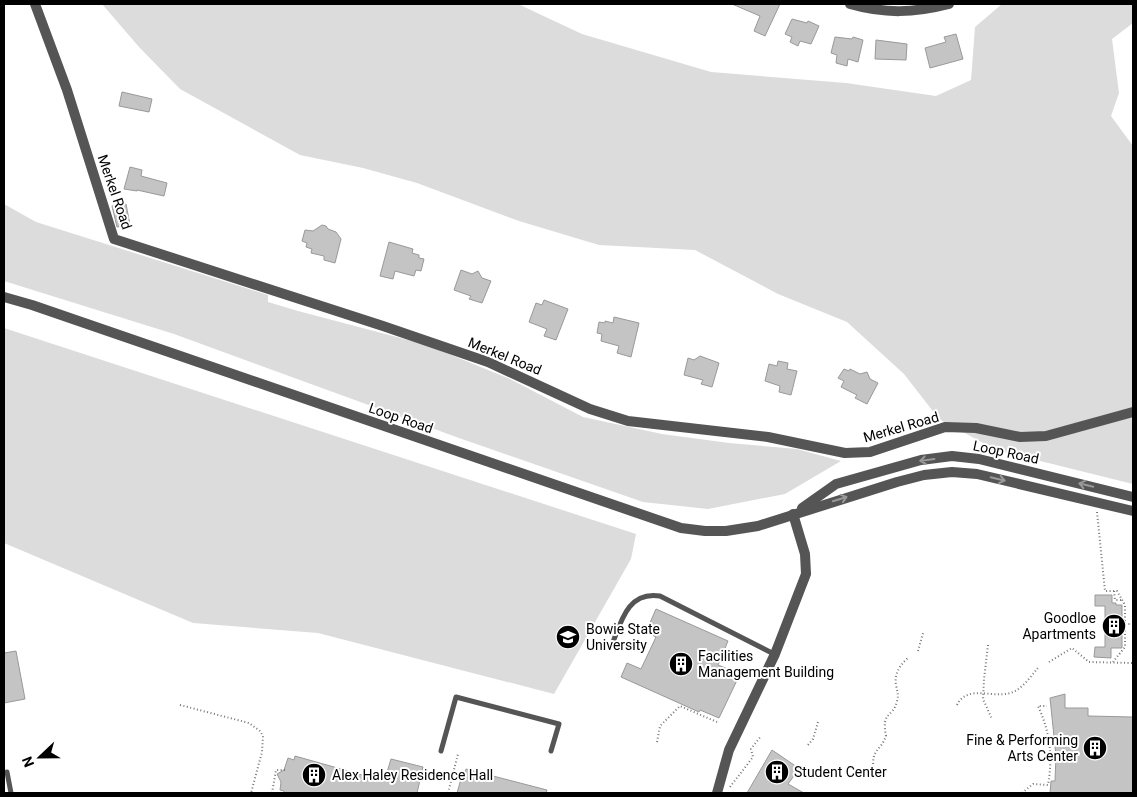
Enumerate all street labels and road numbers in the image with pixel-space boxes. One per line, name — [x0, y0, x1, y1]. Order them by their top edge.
street label: Merkel Road — [95, 153, 135, 231]
street label: Merkel Road — [466, 334, 544, 378]
street label: Loop Road — [367, 400, 435, 436]
street label: Merkel Road — [861, 409, 941, 445]
street label: Loop Road — [972, 437, 1040, 467]

